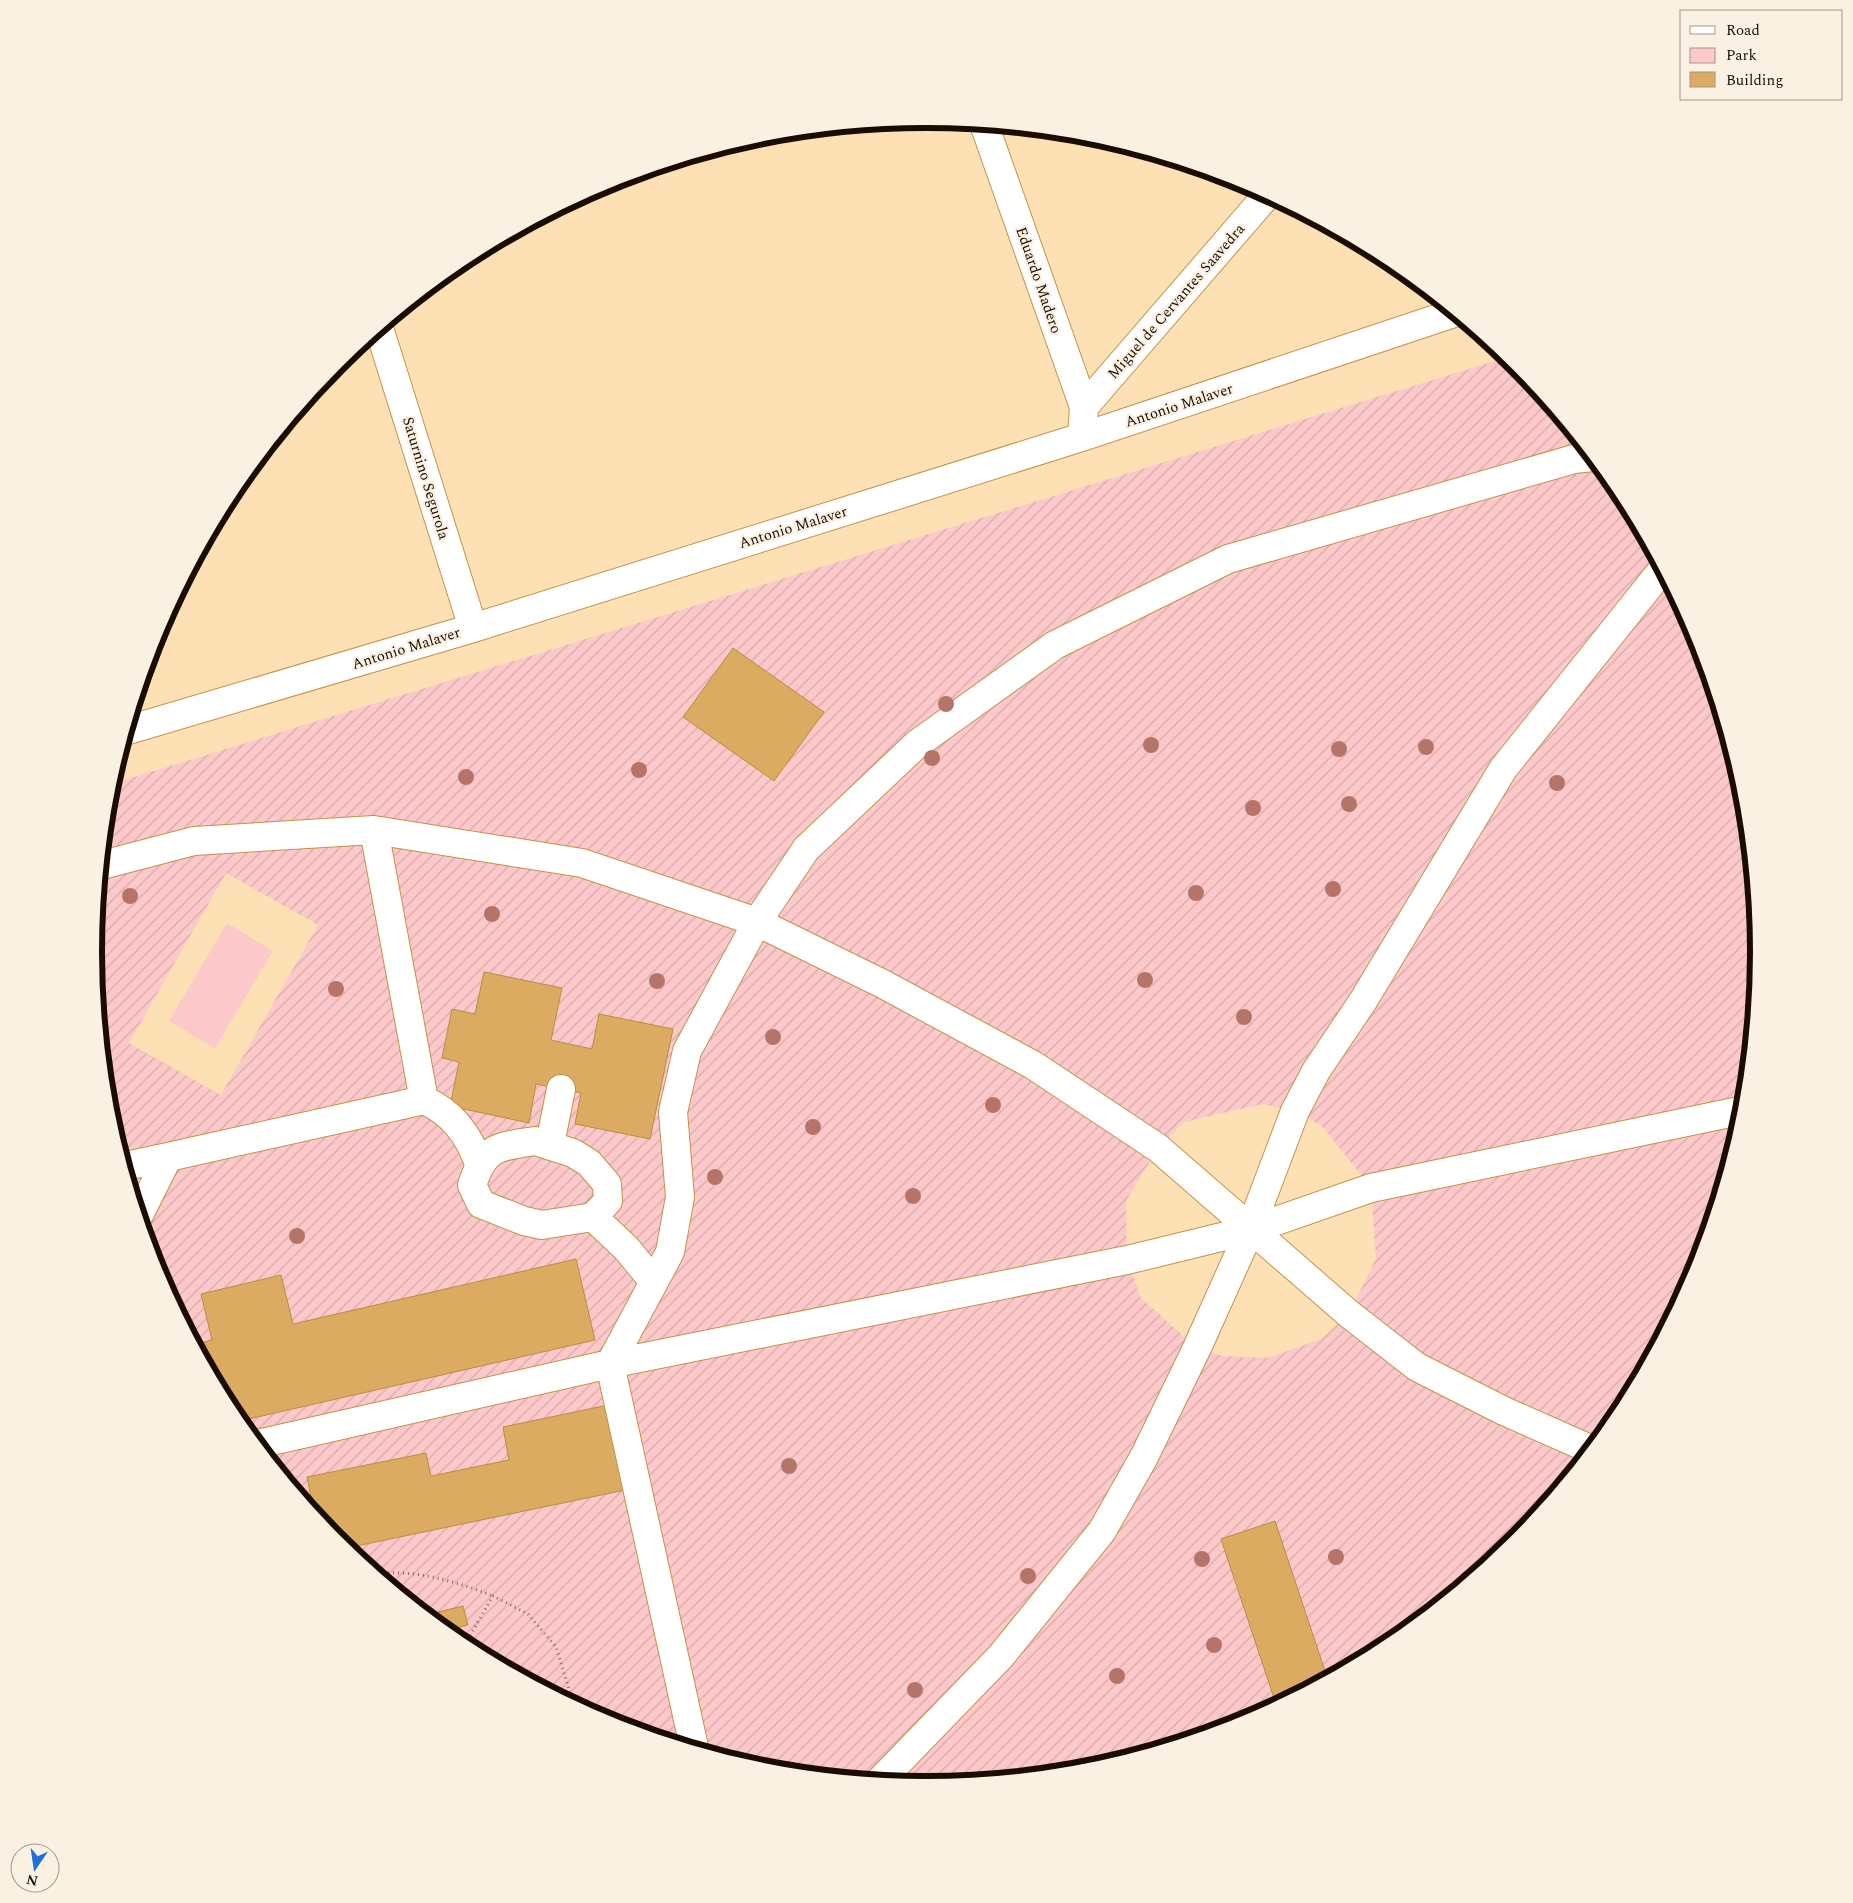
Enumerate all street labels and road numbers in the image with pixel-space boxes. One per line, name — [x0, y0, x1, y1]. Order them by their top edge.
street label: Miguel de Cervantes Saavedra — [1102, 218, 1251, 384]
street label: Eduardo Madero — [1009, 224, 1068, 337]
street label: Antonio Malaver — [1122, 377, 1236, 434]
street label: Saturnino Segurola — [396, 414, 455, 543]
street label: Antonio Malaver — [736, 500, 850, 555]
street label: Antonio Malaver — [349, 621, 463, 676]

